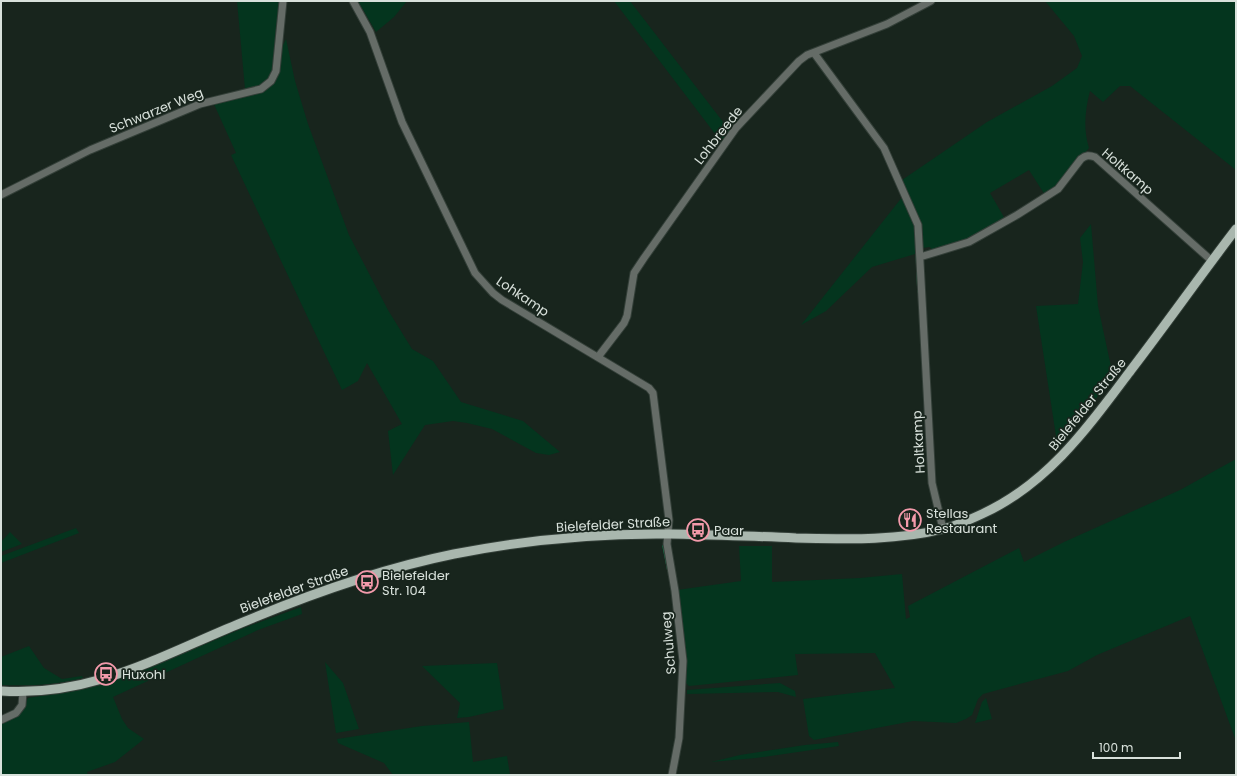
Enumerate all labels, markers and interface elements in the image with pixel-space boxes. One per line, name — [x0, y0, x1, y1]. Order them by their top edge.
street label: Schwarzer Weg — [106, 83, 206, 138]
street label: Lohbreede — [690, 102, 747, 168]
street label: Holtkamp — [1098, 144, 1158, 199]
street label: Lohkamp — [493, 272, 553, 321]
street label: Bielefelder Straße — [1044, 354, 1131, 455]
street label: Holtkamp — [907, 410, 930, 474]
place label: Stellas Restaurant — [926, 504, 998, 538]
restaurant icon: Stellas Restaurant — [897, 507, 923, 533]
street label: Bielefelder Straße — [556, 512, 670, 537]
bus stop icon: Paar — [685, 517, 711, 543]
place label: Paar — [714, 521, 744, 540]
street label: Bielefelder Straße — [237, 561, 351, 618]
place label: Bielefelder Str. 104 — [382, 566, 450, 600]
bus stop icon: Bielefelder Str. 104 — [354, 569, 380, 595]
street label: Schulweg — [656, 611, 681, 675]
bus stop icon: Huxohl — [93, 661, 119, 687]
place label: Huxohl — [122, 665, 165, 684]
scale bar — [1093, 734, 1180, 760]
text: 100 m — [1099, 739, 1133, 756]

